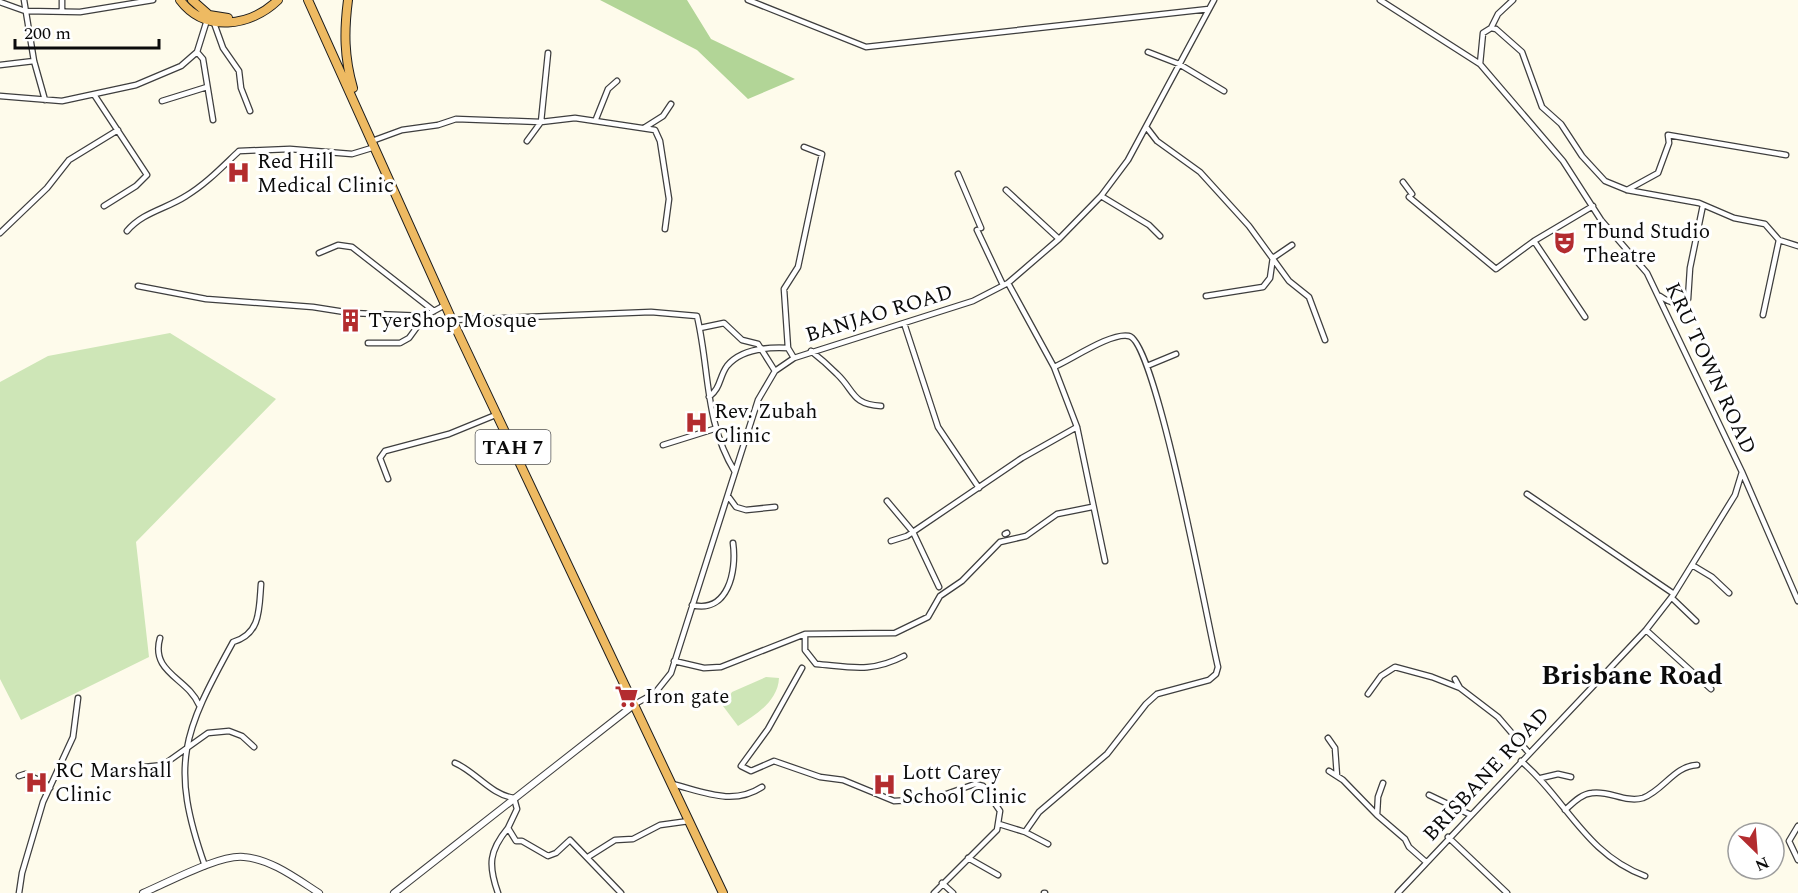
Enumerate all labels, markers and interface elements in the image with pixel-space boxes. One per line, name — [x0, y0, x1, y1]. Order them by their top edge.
scale bar — [15, 12, 159, 50]
text: 200 m — [24, 20, 71, 47]
place label: Red Hill Medical Clinic — [257, 146, 394, 202]
hospital icon: Red Hill Medical Clinic — [226, 160, 252, 186]
place label: Tbund Studio Theatre — [1583, 216, 1710, 272]
theatre icon: Tbund Studio Theatre — [1552, 230, 1578, 256]
street label: BANJAO ROAD — [802, 276, 957, 352]
street label: KRU TOWN ROAD — [1656, 277, 1764, 460]
place label: TyerShop Mosque — [368, 305, 537, 337]
building icon: TyerShop Mosque — [337, 307, 363, 333]
place label: Rev. Zubah Clinic — [714, 396, 818, 452]
hospital icon: Rev. Zubah Clinic — [683, 410, 709, 436]
road number: TAH 7 — [476, 430, 550, 464]
district label: Brisbane Road — [1541, 655, 1723, 697]
place label: Iron gate — [645, 681, 729, 713]
supermarket icon: Iron gate — [614, 683, 640, 709]
street label: BRISBANE ROAD — [1416, 700, 1558, 849]
place label: RC Marshall Clinic — [55, 755, 172, 811]
place label: Lott Carey School Clinic — [902, 757, 1027, 813]
hospital icon: RC Marshall Clinic — [24, 769, 50, 795]
hospital icon: Lott Carey School Clinic — [871, 771, 897, 797]
north arrow — [1726, 821, 1786, 881]
text: N — [1751, 850, 1773, 877]

